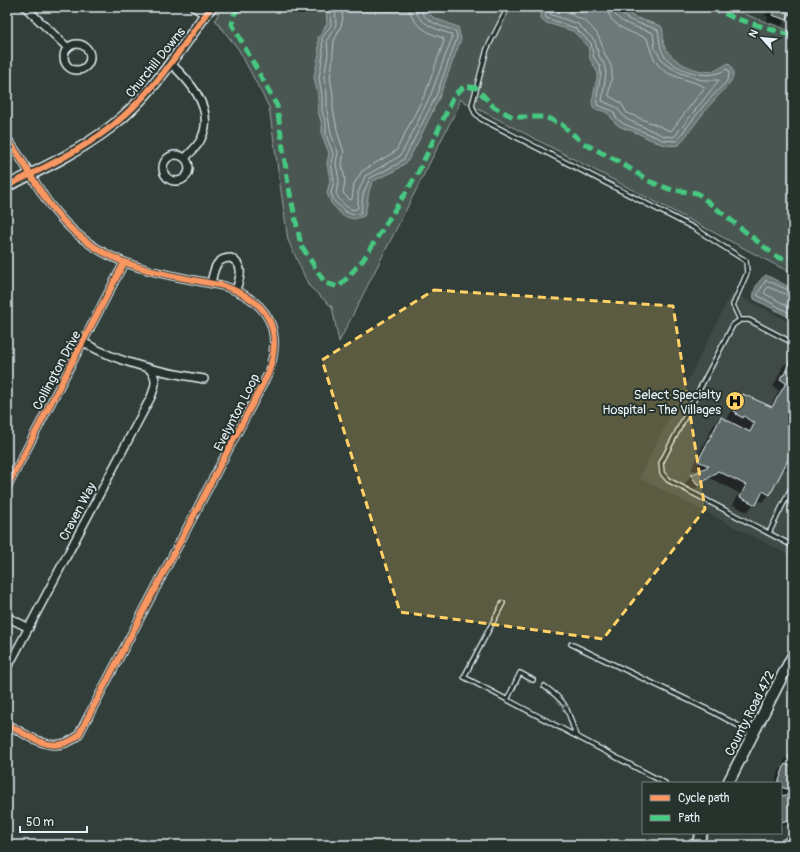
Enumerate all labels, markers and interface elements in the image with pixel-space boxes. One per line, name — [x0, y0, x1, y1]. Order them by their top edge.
north arrow — [742, 18, 782, 58]
street label: Churchill Downs — [122, 24, 189, 101]
text: N — [746, 27, 761, 40]
street label: Collington Drive — [29, 328, 85, 413]
street label: Evelynton Loop — [211, 371, 263, 454]
place label: Select Specialty Hospital - The Villages — [602, 387, 721, 418]
hospital icon: Select Specialty Hospital - The Villages — [724, 390, 746, 412]
street label: Craven Way — [56, 479, 100, 543]
street label: County Road 472 — [721, 668, 778, 759]
one-way arrow — [563, 704, 570, 711]
legend — [642, 782, 782, 834]
text: Cycle path — [678, 791, 730, 806]
scale bar — [20, 808, 87, 834]
text: Path — [678, 811, 700, 826]
text: 50 m — [26, 815, 54, 830]

